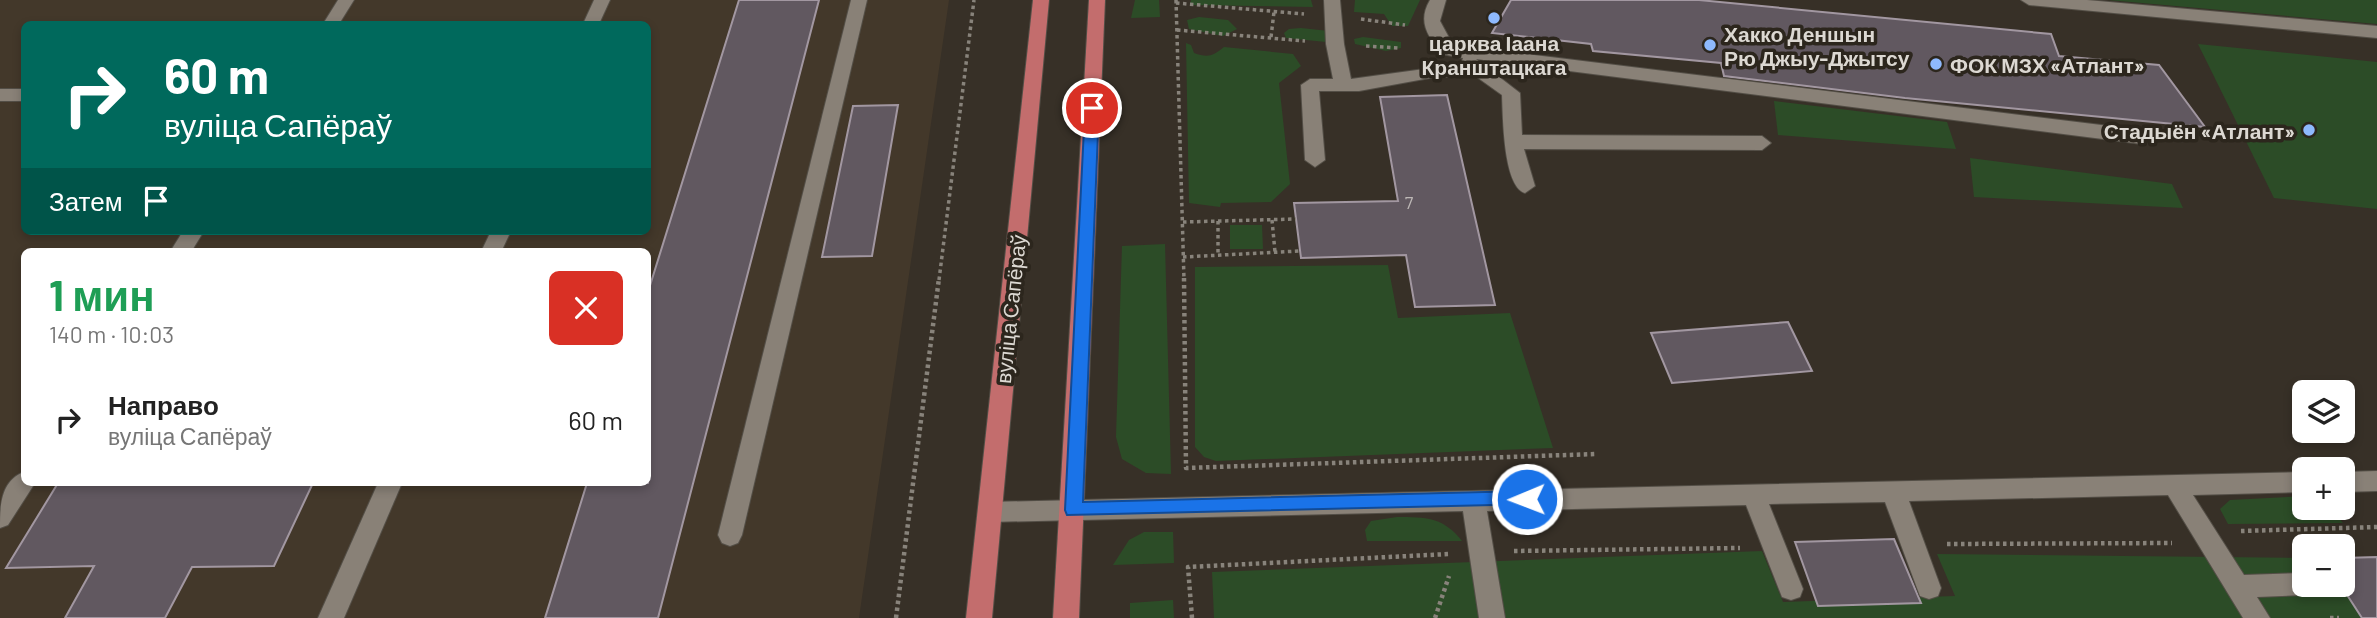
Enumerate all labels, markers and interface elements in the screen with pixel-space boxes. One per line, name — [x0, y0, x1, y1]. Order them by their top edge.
marker: царква Іаана Кранштацкага — [1486, 10, 1502, 26]
place label: Хакко Деншын Рю Джыу-Джытсу — [1724, 21, 1910, 70]
place label: царква Іаана Кранштацкага — [1421, 30, 1567, 79]
marker: Хакко Деншын Рю Джыу-Джытсу — [1702, 37, 1718, 53]
text: 60 m — [164, 45, 269, 104]
icon: right — [49, 49, 140, 140]
place label: ФОК МЗХ «Атлант» — [1950, 52, 2144, 77]
marker: ФОК МЗХ «Атлант» — [1928, 56, 1944, 72]
pin — [1062, 78, 1122, 138]
icon: arrive — [1073, 89, 1111, 127]
text: вуліца Сапёраў — [164, 105, 392, 143]
place label: Стадыён «Атлант» — [2104, 118, 2295, 143]
marker: Стадыён «Атлант» — [2301, 122, 2317, 138]
icon: arrive — [137, 182, 175, 220]
text: Затем — [49, 185, 123, 216]
house number: 7 — [1405, 191, 1414, 213]
street label: вуліца Сапёраў — [990, 233, 1030, 385]
text: 1 мин — [49, 269, 155, 319]
button: close — [549, 271, 623, 345]
text: 140 m · 10:03 — [49, 320, 174, 348]
map controls — [2292, 380, 2355, 597]
button: layers — [2292, 380, 2355, 443]
text: Направо — [108, 389, 219, 420]
icon: right — [49, 401, 87, 439]
text: 60 m — [568, 404, 623, 435]
text: вуліца Сапёраў — [108, 422, 272, 450]
button: + — [2292, 457, 2355, 520]
position arrow — [1490, 462, 1564, 536]
button: − — [2292, 534, 2355, 597]

